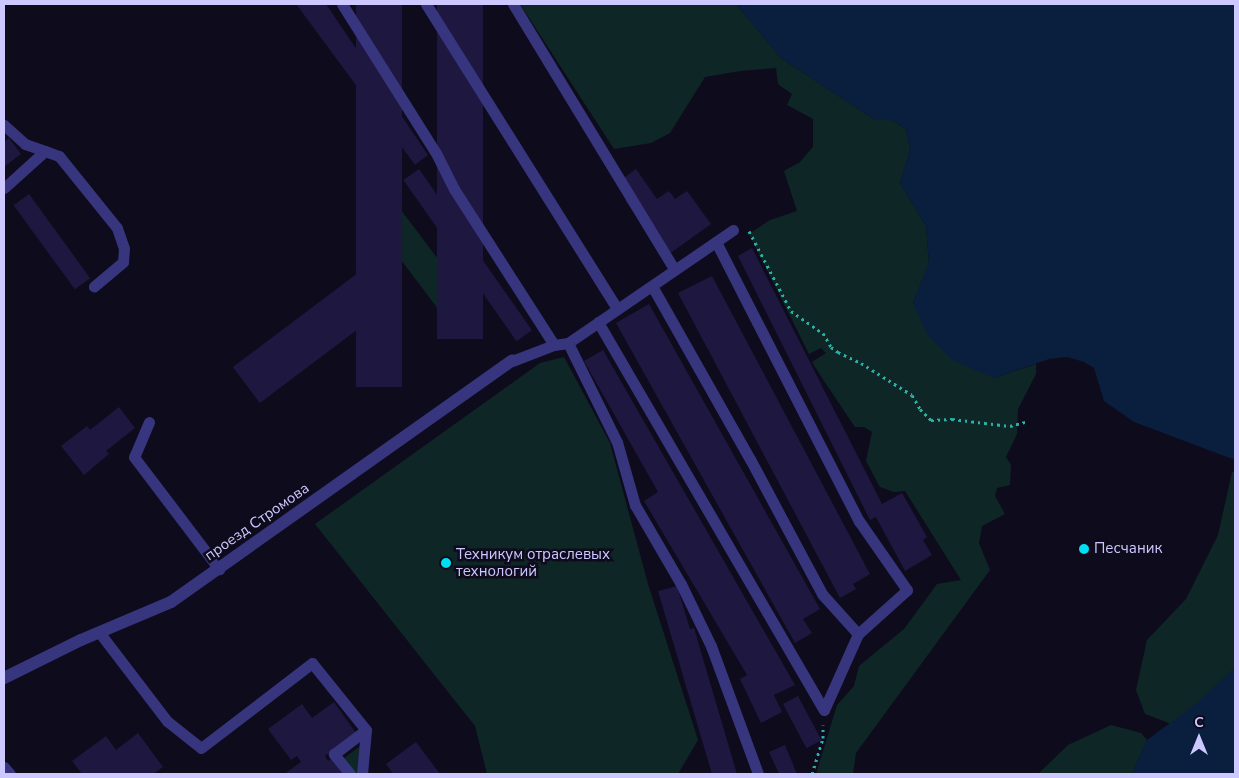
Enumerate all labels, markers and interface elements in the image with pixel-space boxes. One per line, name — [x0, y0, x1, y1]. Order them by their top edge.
street label: проезд Стромова — [201, 479, 313, 565]
place label: Песчаник — [1094, 540, 1162, 558]
marker: Песчаник — [1078, 543, 1090, 555]
place label: Техникум отраслевых технологий — [456, 545, 610, 580]
marker: Техникум отраслевых технологий — [440, 557, 452, 569]
north arrow — [1174, 713, 1224, 763]
text: С — [1194, 713, 1204, 732]

